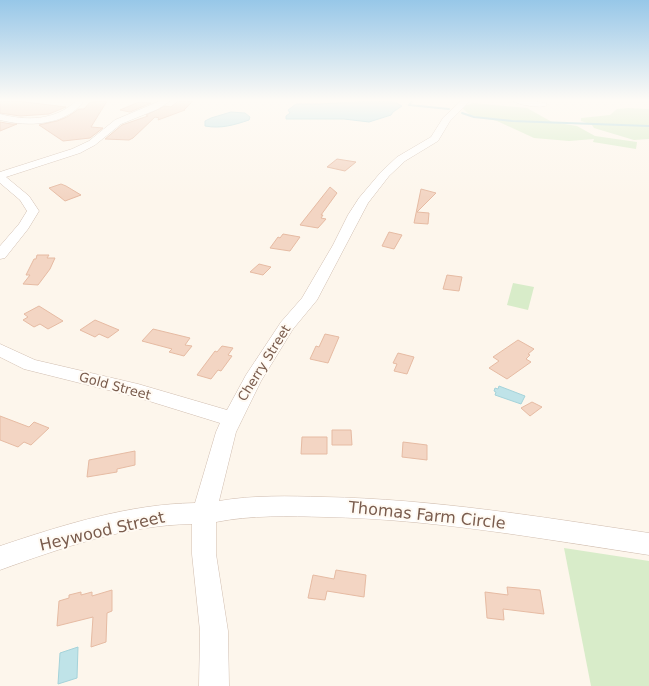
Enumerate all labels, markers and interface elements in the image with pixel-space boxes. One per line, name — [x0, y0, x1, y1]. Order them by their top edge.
street label: Cherry Street — [235, 322, 293, 404]
street label: Gold Street — [78, 369, 152, 403]
street label: Thomas Farm Circle — [346, 497, 507, 533]
street label: Heywood Street — [38, 507, 166, 555]

